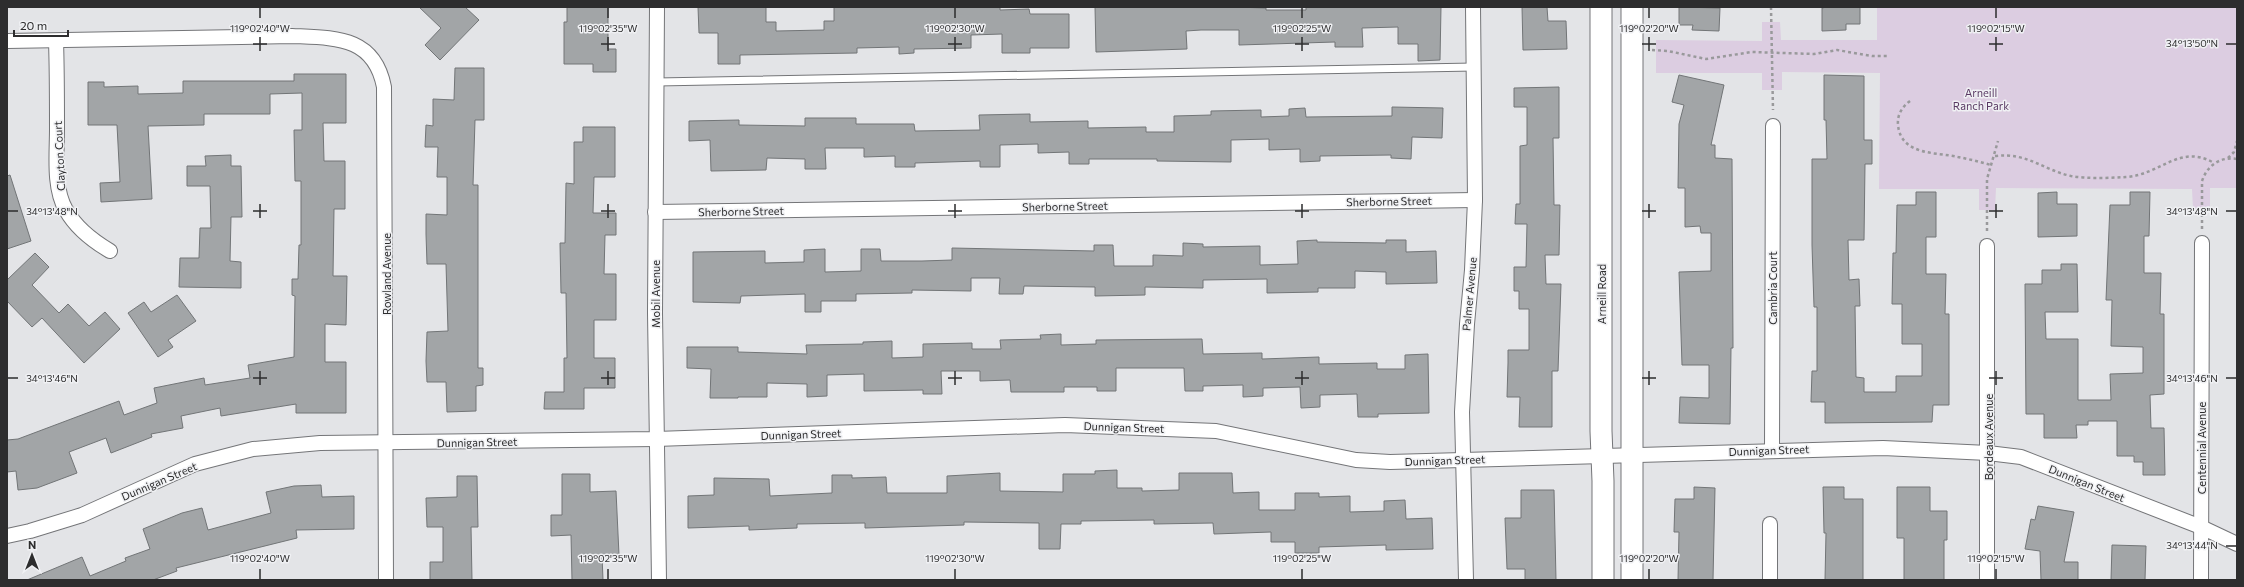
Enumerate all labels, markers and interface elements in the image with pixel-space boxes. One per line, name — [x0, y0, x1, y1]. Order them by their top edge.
scale bar — [14, 12, 68, 38]
text: 20 m — [20, 18, 47, 32]
text: 119°02'40"W — [230, 22, 290, 34]
text: 119°02'35"W — [579, 22, 637, 34]
text: 119°02'30"W — [925, 22, 985, 34]
text: 119°02'25"W — [1273, 22, 1331, 34]
text: 119°02'20"W — [1619, 22, 1679, 34]
text: 119°02'15"W — [1967, 22, 2025, 34]
text: 34°13'50"N — [2166, 37, 2218, 49]
park label: Arneill Ranch Park — [1953, 86, 2009, 112]
street label: Clayton Court — [51, 120, 67, 191]
street label: Sherborne Street — [1346, 194, 1432, 208]
street label: Sherborne Street — [1022, 199, 1108, 213]
street label: Sherborne Street — [698, 204, 784, 218]
text: 34°13'48"N — [26, 205, 78, 217]
text: 34°13'48"N — [2166, 205, 2218, 217]
street label: Rowland Avenue — [380, 233, 393, 315]
street label: Cambria Court — [1766, 251, 1779, 325]
street label: Palmer Avenue — [1459, 256, 1479, 331]
street label: Mobil Avenue — [649, 260, 662, 328]
street label: Arneill Road — [1595, 264, 1608, 324]
text: 34°13'46"N — [26, 372, 78, 384]
text: 34°13'46"N — [2166, 372, 2218, 384]
street label: Bordeaux Avenue — [1982, 394, 1995, 480]
street label: Centennial Avenue — [2195, 401, 2208, 494]
street label: Dunnigan Street — [1083, 419, 1165, 435]
street label: Dunnigan Street — [760, 426, 842, 442]
street label: Dunnigan Street — [436, 435, 518, 449]
street label: Dunnigan Street — [1728, 442, 1810, 458]
street label: Dunnigan Street — [1404, 452, 1486, 468]
street label: Dunnigan Street — [119, 459, 199, 503]
street label: Dunnigan Street — [2047, 462, 2127, 504]
north arrow — [12, 535, 52, 575]
text: N — [28, 538, 36, 551]
text: 34°13'44"N — [2166, 539, 2218, 551]
text: 119°02'40"W — [230, 552, 290, 564]
text: 119°02'35"W — [579, 552, 637, 564]
text: 119°02'30"W — [925, 552, 985, 564]
text: 119°02'25"W — [1273, 552, 1331, 564]
text: 119°02'20"W — [1619, 552, 1679, 564]
text: 119°02'15"W — [1967, 552, 2025, 564]

